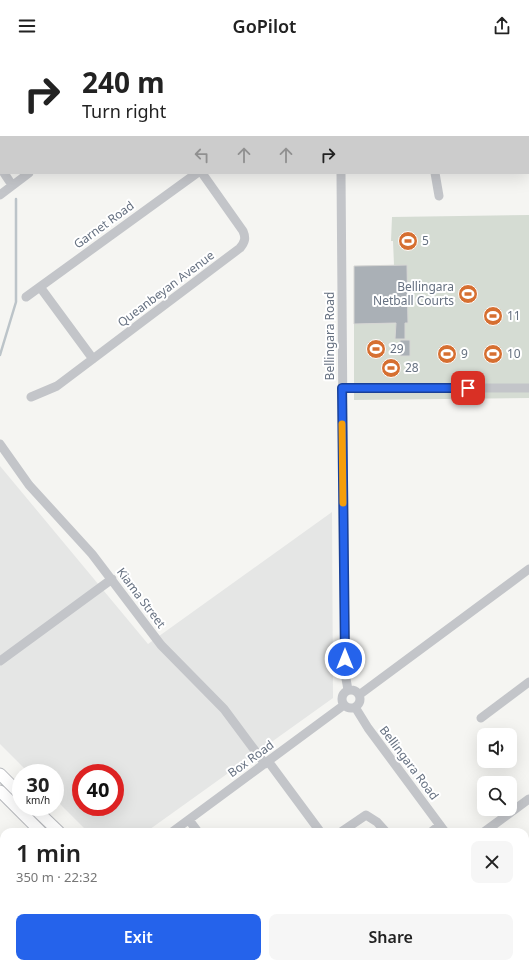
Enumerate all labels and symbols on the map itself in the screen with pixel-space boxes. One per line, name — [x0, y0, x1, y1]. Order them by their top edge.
street label: Garnet Road — [70, 197, 137, 252]
sports icon: 5 — [397, 230, 419, 252]
place label: 5 — [422, 232, 429, 249]
street label: Queanbeyan Avenue — [114, 246, 218, 331]
place label: Bellingara Netball Courts — [373, 278, 454, 309]
sports icon: Bellingara Netball Courts — [457, 283, 479, 305]
street label: Bellingara Road — [321, 292, 338, 380]
sports icon: 11 — [482, 305, 504, 327]
place label: 11 — [507, 307, 521, 324]
sports icon: 29 — [365, 338, 387, 360]
place label: 29 — [390, 340, 404, 357]
sports icon: 9 — [436, 343, 458, 365]
sports icon: 10 — [482, 343, 504, 365]
place label: 9 — [461, 345, 468, 362]
place label: 10 — [507, 345, 521, 362]
sports icon: 28 — [380, 357, 402, 379]
place label: 28 — [405, 359, 419, 376]
pin — [451, 371, 485, 405]
street label: Kiama Street — [113, 564, 170, 632]
position arrow — [324, 638, 366, 680]
street label: Bellingara Road — [376, 722, 443, 803]
street label: Box Road — [224, 736, 277, 781]
speed limit sign: 40 — [72, 764, 124, 816]

